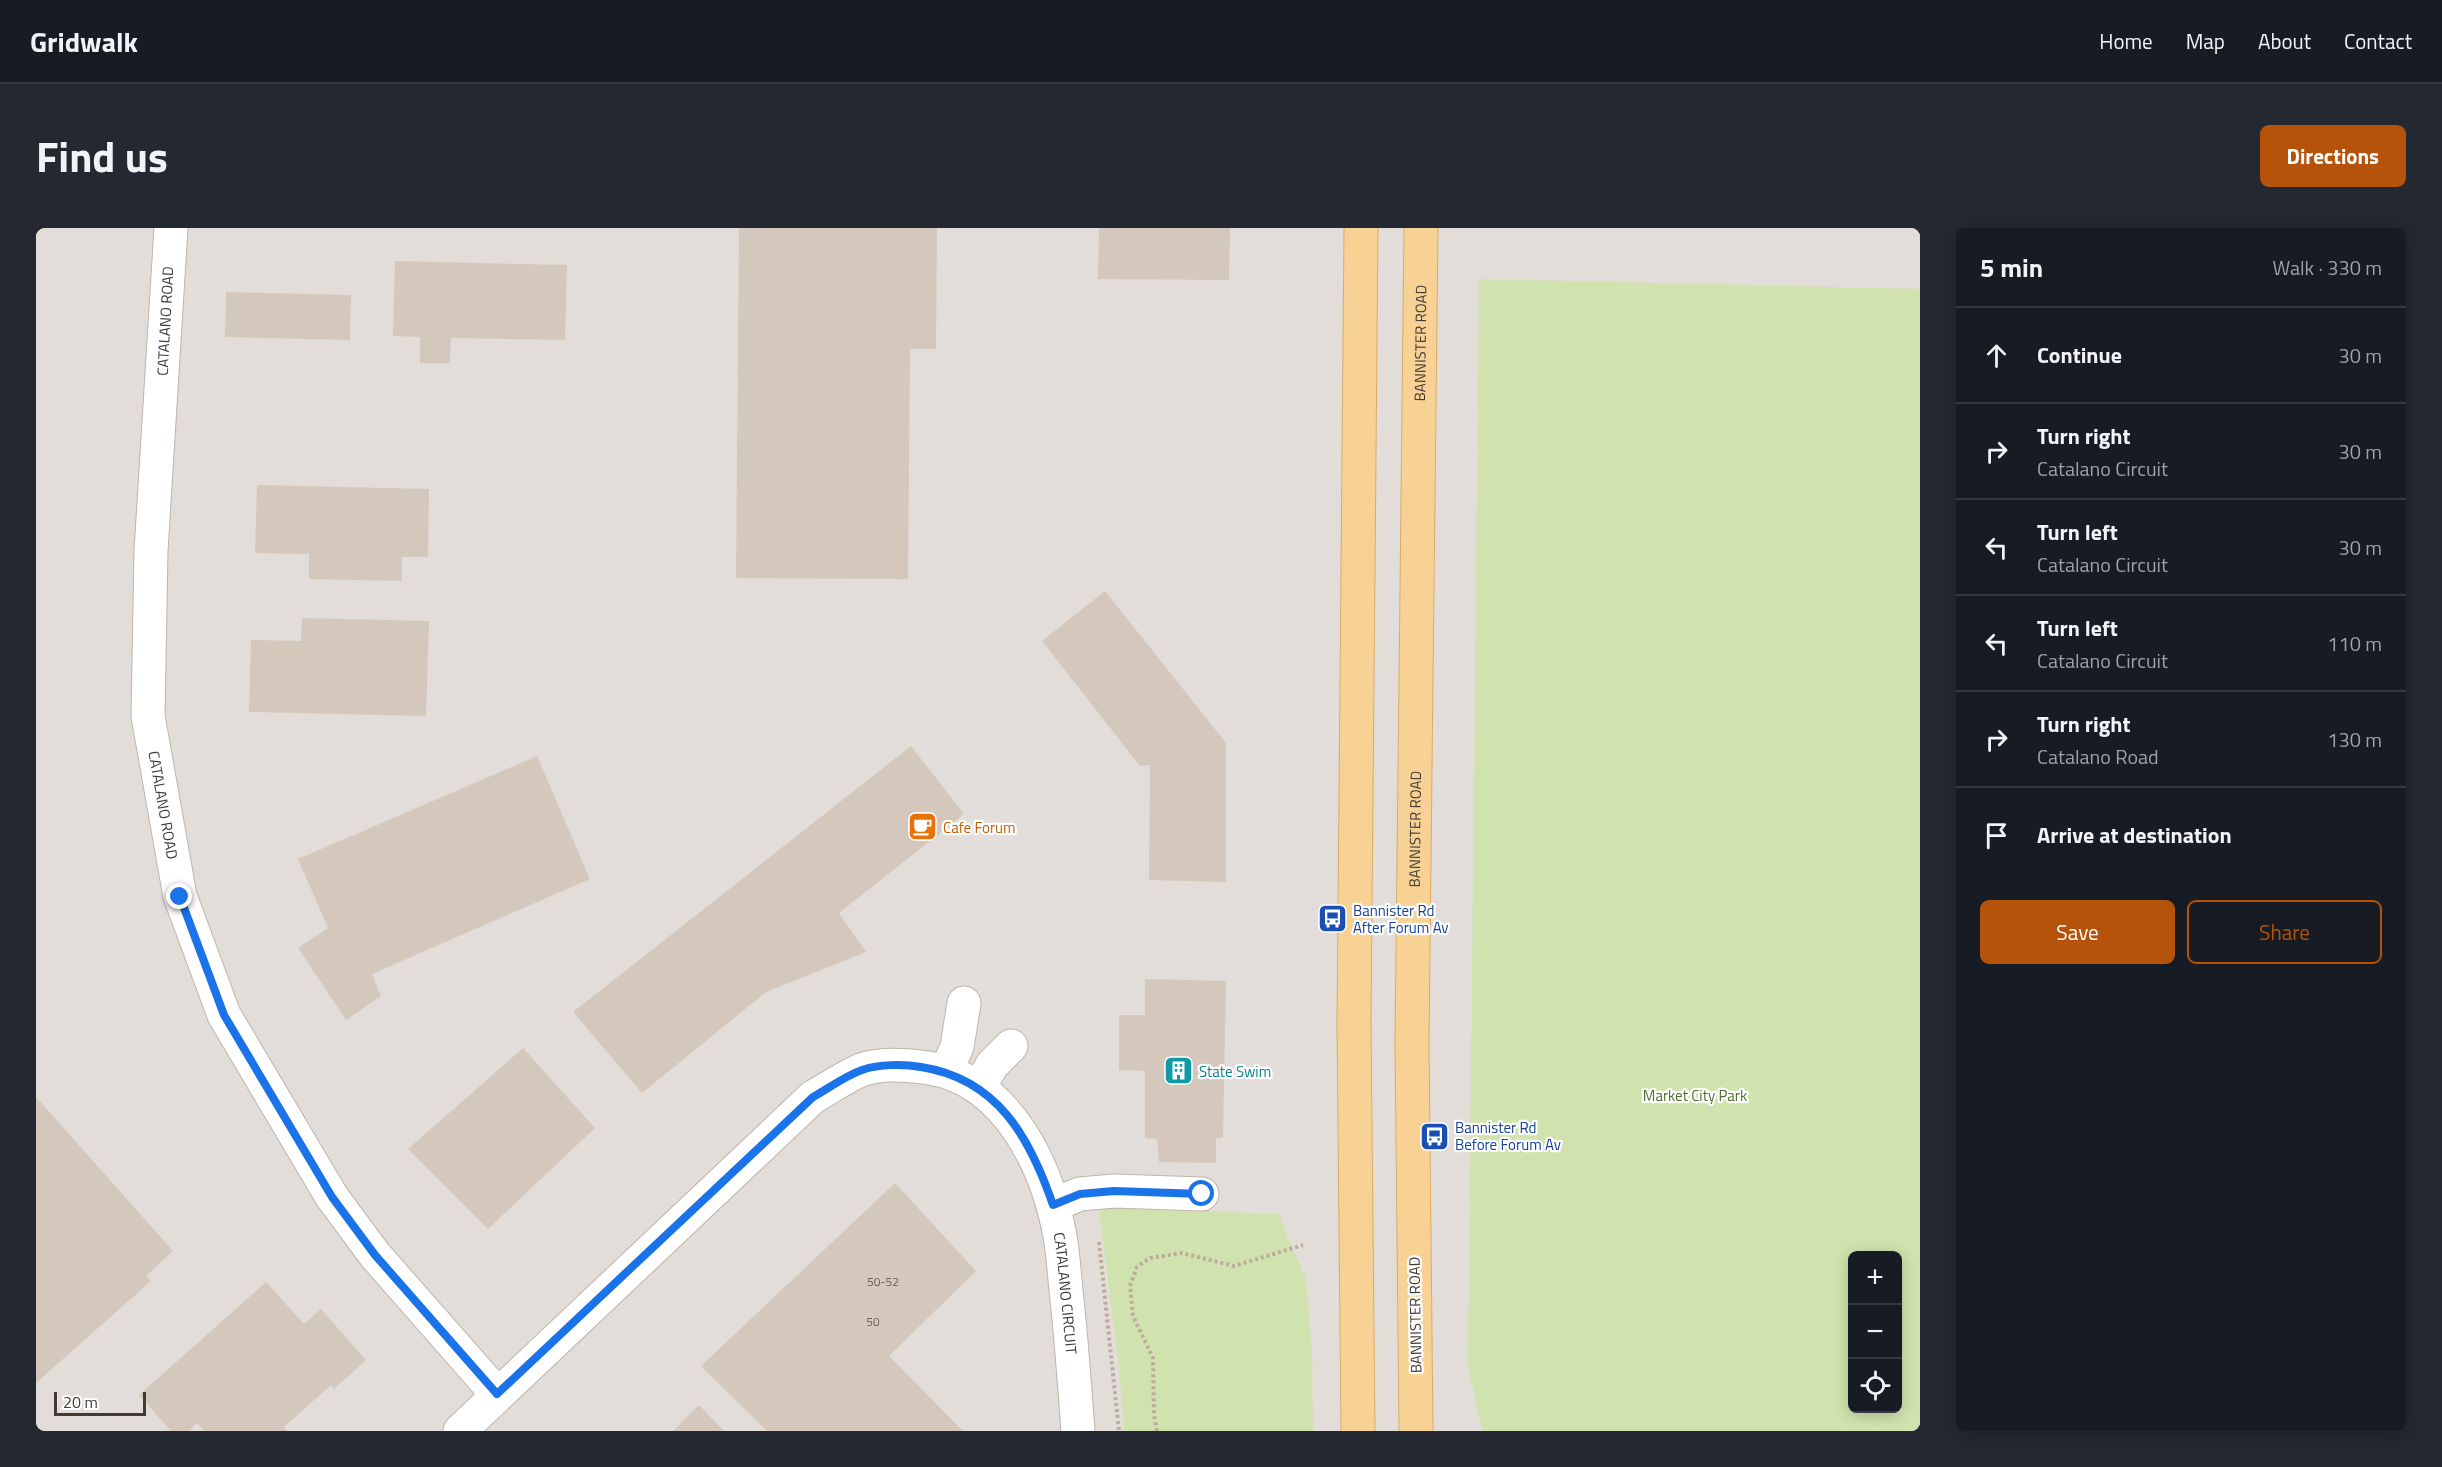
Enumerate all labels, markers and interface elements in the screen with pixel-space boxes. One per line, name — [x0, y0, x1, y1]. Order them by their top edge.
text: Gridwalk — [30, 20, 138, 63]
text: Home — [2099, 25, 2153, 57]
text: Map — [2186, 25, 2225, 57]
text: About — [2258, 25, 2311, 57]
text: Contact — [2344, 25, 2412, 57]
text: Find us — [36, 124, 168, 188]
button: Directions — [2260, 125, 2406, 187]
text: 5 min — [1980, 248, 2043, 287]
text: Walk · 330 m — [2273, 252, 2382, 283]
street label: CATALANO ROAD — [151, 266, 179, 376]
street label: BANNISTER ROAD — [1408, 285, 1432, 401]
text: Continue — [2037, 338, 2122, 372]
icon: ahead — [1980, 339, 2013, 372]
text: 30 m — [2338, 340, 2382, 371]
text: Turn right — [2037, 419, 2131, 453]
icon: right — [1980, 435, 2013, 468]
text: 30 m — [2338, 436, 2382, 467]
text: Catalano Circuit — [2037, 453, 2168, 484]
text: Turn left — [2037, 515, 2118, 549]
icon: left — [1980, 531, 2013, 564]
text: 30 m — [2338, 532, 2382, 563]
text: Catalano Circuit — [2037, 549, 2168, 580]
text: Turn left — [2037, 611, 2118, 645]
icon: left — [1980, 627, 2013, 660]
text: 110 m — [2327, 628, 2382, 659]
text: Catalano Circuit — [2037, 645, 2168, 676]
text: Turn right — [2037, 707, 2131, 741]
icon: right — [1980, 723, 2013, 756]
text: 130 m — [2327, 724, 2382, 755]
text: Catalano Road — [2037, 741, 2159, 772]
street label: CATALANO ROAD — [143, 749, 185, 861]
street label: BANNISTER ROAD — [1402, 771, 1426, 887]
cafe icon: Cafe Forum — [906, 811, 938, 843]
place label: Cafe Forum — [943, 816, 1016, 839]
text: Arrive at destination — [2037, 818, 2232, 852]
icon: arrive — [1980, 819, 2013, 852]
route end — [166, 883, 192, 909]
place label: Bannister Rd After Forum Av — [1353, 899, 1449, 939]
button: Save — [1980, 900, 2175, 964]
button: Share — [2187, 900, 2382, 964]
bus stop icon: Bannister Rd After Forum Av — [1316, 903, 1348, 935]
building icon: State Swim — [1162, 1055, 1194, 1087]
place label: State Swim — [1199, 1060, 1271, 1083]
park label: Market City Park — [1643, 1084, 1747, 1107]
place label: Bannister Rd Before Forum Av — [1455, 1116, 1561, 1156]
bus stop icon: Bannister Rd Before Forum Av — [1418, 1120, 1450, 1152]
route start — [1188, 1180, 1214, 1206]
street label: CATALANO CIRCUIT — [1048, 1230, 1084, 1355]
map controls — [1848, 1251, 1902, 1413]
button: + — [1848, 1251, 1902, 1305]
street label: BANNISTER ROAD — [1402, 1257, 1428, 1373]
house number: 50-52 — [867, 1272, 899, 1291]
button: − — [1848, 1305, 1902, 1359]
house number: 50 — [866, 1312, 880, 1331]
button: locate — [1848, 1359, 1902, 1413]
scale bar — [54, 1389, 146, 1416]
text: 20 m — [63, 1390, 98, 1414]

